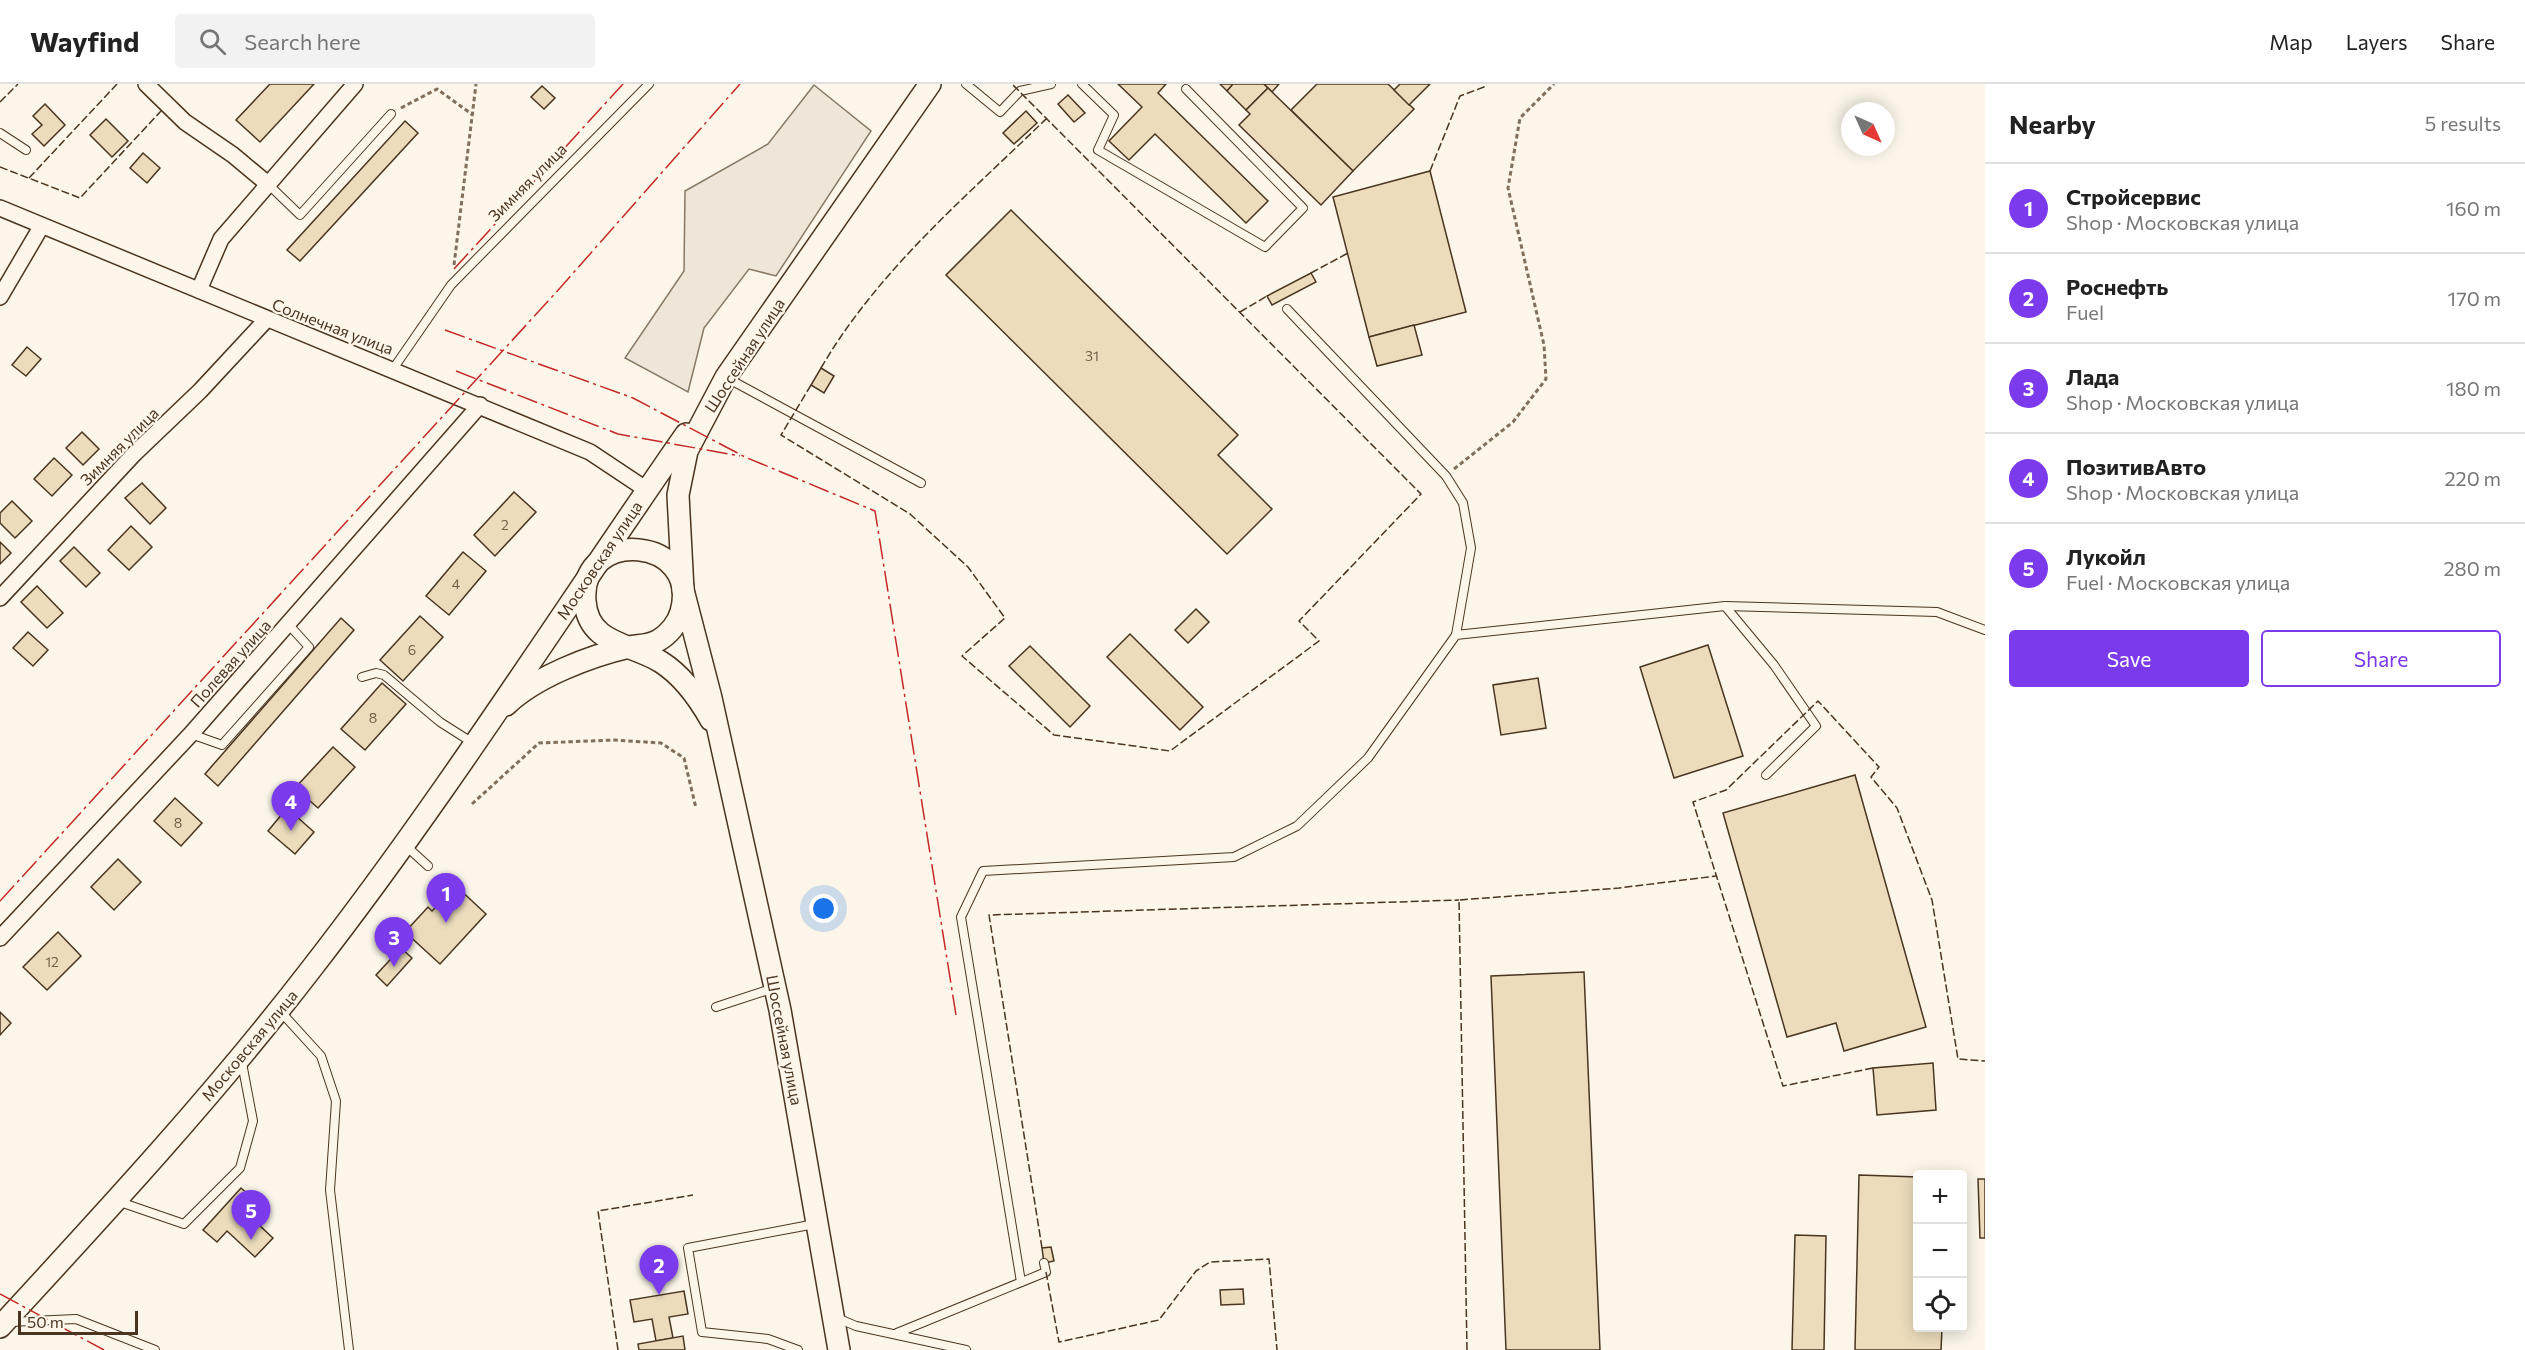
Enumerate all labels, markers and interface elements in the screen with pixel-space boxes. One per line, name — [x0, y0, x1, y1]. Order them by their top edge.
search box — [175, 14, 595, 68]
text: Wayfind — [30, 24, 139, 58]
icon: search — [196, 25, 229, 58]
text: Search here — [244, 28, 361, 55]
text: Map — [2269, 29, 2313, 54]
text: Layers — [2346, 29, 2408, 54]
text: Share — [2441, 29, 2495, 54]
north arrow — [1841, 102, 1895, 156]
text: Nearby — [2009, 108, 2096, 139]
text: 5 results — [2425, 111, 2501, 135]
street label: Зимняя улица — [484, 139, 570, 225]
text: Стройсервис — [2066, 183, 2201, 210]
text: 1 — [2024, 196, 2033, 220]
text: 160 m — [2446, 196, 2501, 220]
text: Shop · Московская улица — [2066, 210, 2299, 234]
text: Роснефть — [2066, 273, 2168, 300]
text: 2 — [2023, 286, 2034, 310]
text: 170 m — [2448, 286, 2501, 310]
street label: Солнечная улица — [270, 294, 396, 358]
street label: Шоссейная улица — [700, 294, 788, 416]
text: Fuel — [2066, 300, 2104, 324]
house number: 31 — [1085, 347, 1099, 364]
text: Лада — [2066, 363, 2119, 390]
text: 3 — [2023, 376, 2034, 400]
text: 180 m — [2446, 376, 2501, 400]
text: Shop · Московская улица — [2066, 390, 2299, 414]
street label: Зимняя улица — [76, 403, 162, 489]
text: ПозитивАвто — [2066, 453, 2206, 480]
text: 4 — [2022, 466, 2035, 490]
text: 220 m — [2445, 466, 2501, 490]
text: Shop · Московская улица — [2066, 480, 2299, 504]
street label: Московская улица — [552, 497, 646, 623]
house number: 2 — [501, 516, 509, 533]
text: Лукойл — [2066, 543, 2146, 570]
text: 5 — [2023, 556, 2034, 580]
text: 280 m — [2443, 556, 2501, 580]
text: Fuel · Московская улица — [2066, 570, 2290, 594]
house number: 4 — [452, 575, 461, 592]
street label: Полевая улица — [186, 615, 274, 711]
button: Save — [2009, 630, 2249, 687]
button: Share — [2261, 630, 2501, 687]
house number: 6 — [408, 641, 416, 658]
house number: 8 — [369, 709, 377, 726]
pin: 4 — [272, 782, 310, 831]
house number: 8 — [174, 814, 182, 831]
pin: 1 — [426, 874, 466, 923]
your location — [809, 894, 838, 923]
pin: 3 — [374, 918, 414, 967]
house number: 12 — [45, 953, 59, 970]
street label: Шоссейная улица — [763, 973, 807, 1107]
street label: Московская улица — [197, 986, 301, 1104]
map controls — [1913, 1170, 1967, 1332]
button: + — [1913, 1170, 1967, 1224]
pin: 5 — [232, 1190, 270, 1240]
button: − — [1913, 1224, 1967, 1278]
pin: 2 — [640, 1246, 678, 1295]
button: locate — [1913, 1278, 1967, 1332]
scale bar — [18, 1308, 138, 1336]
text: 50 m — [27, 1312, 64, 1331]

